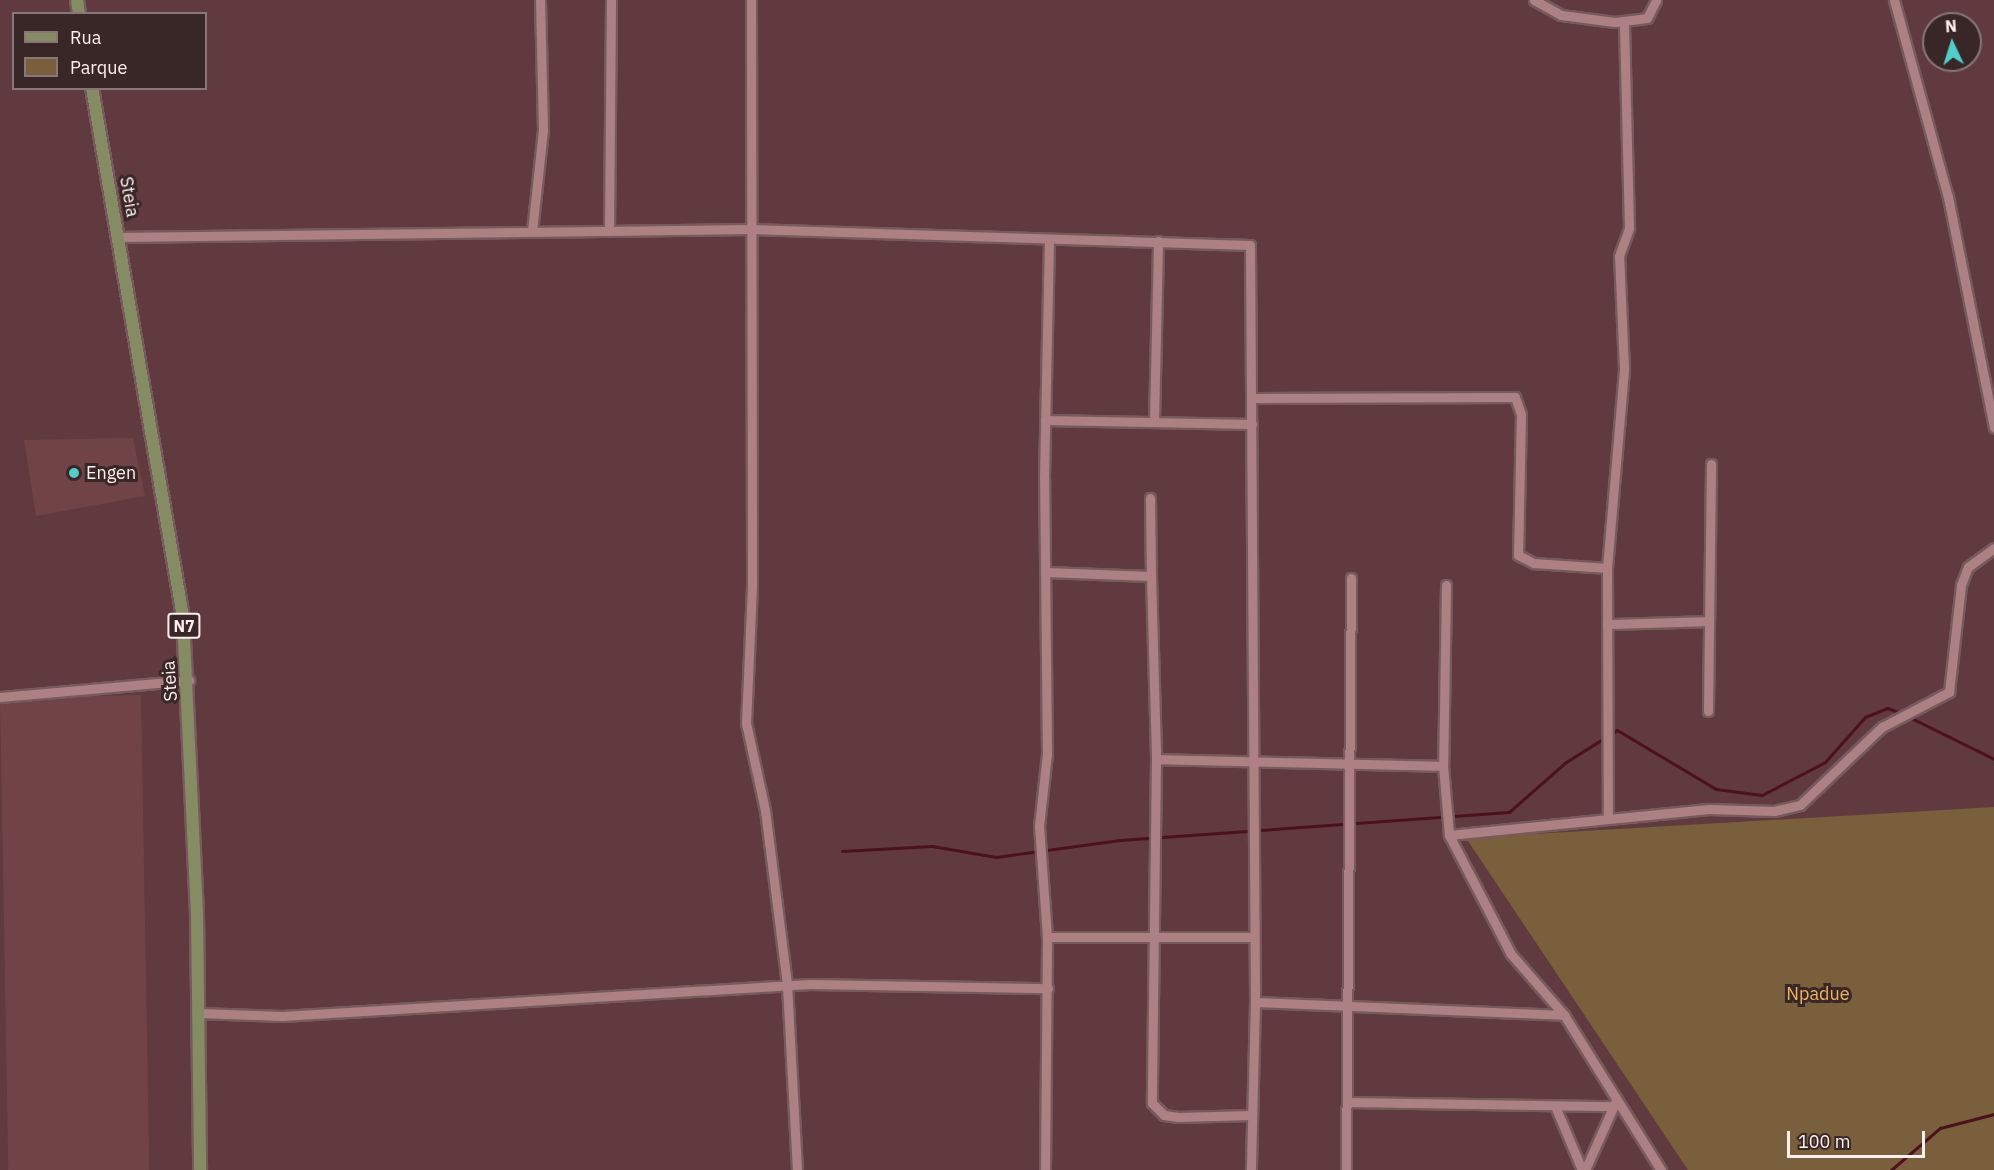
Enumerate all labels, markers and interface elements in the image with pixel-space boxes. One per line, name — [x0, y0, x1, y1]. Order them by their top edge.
legend — [12, 12, 207, 90]
north arrow — [1922, 12, 1982, 72]
text: N — [1944, 16, 1957, 36]
text: Rua — [70, 26, 101, 49]
text: Parque — [70, 56, 127, 79]
street label: Steia — [115, 175, 143, 219]
place label: Engen — [86, 462, 136, 484]
marker: Engen — [67, 466, 81, 480]
road number: N7 — [166, 613, 202, 639]
street label: Steia — [158, 660, 182, 702]
park label: Npadue — [1786, 983, 1850, 1005]
scale bar — [1790, 1119, 1928, 1157]
text: 100 m — [1798, 1130, 1850, 1153]

